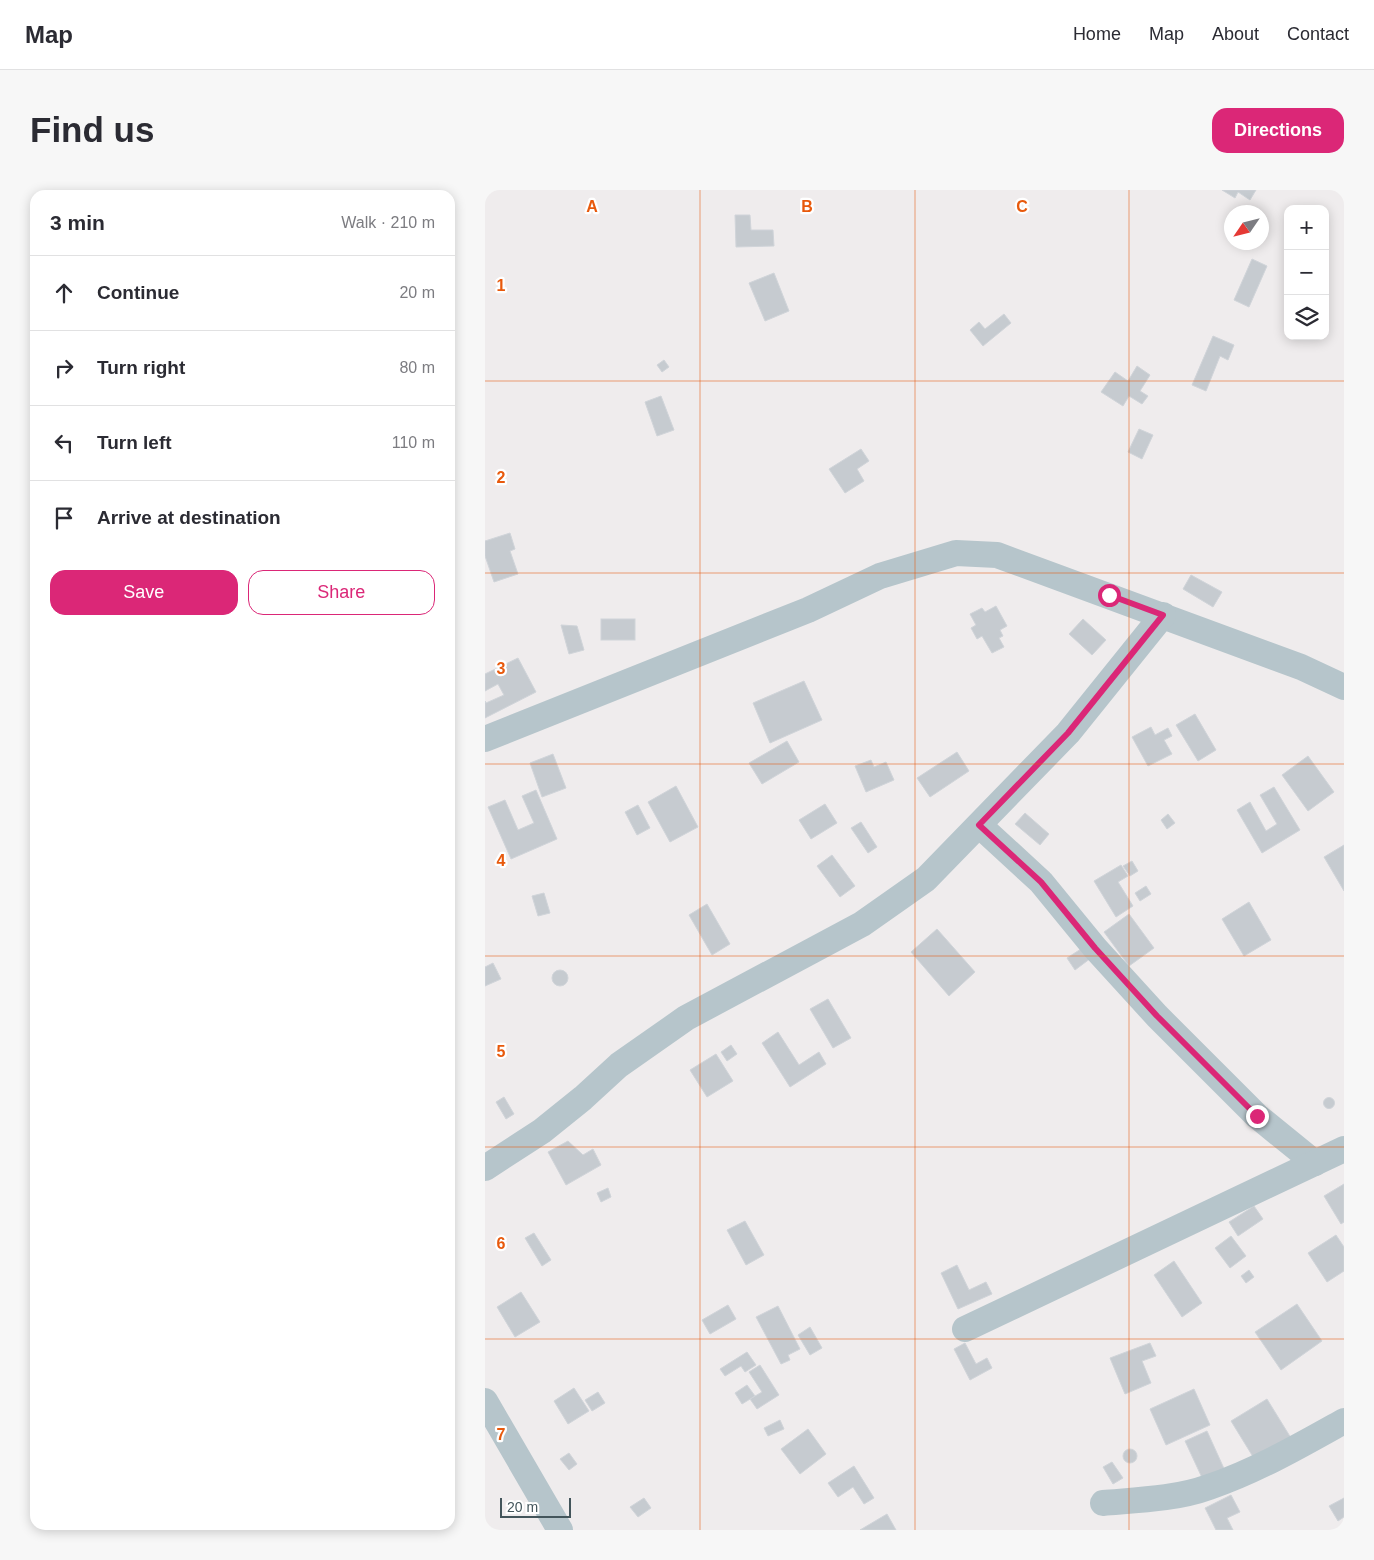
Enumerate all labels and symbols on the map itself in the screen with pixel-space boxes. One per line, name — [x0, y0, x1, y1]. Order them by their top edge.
text: A — [586, 198, 598, 215]
text: B — [801, 198, 813, 215]
text: C — [1016, 198, 1028, 215]
north arrow — [1224, 205, 1269, 250]
text: 1 — [497, 277, 506, 294]
text: 2 — [497, 469, 506, 486]
route start — [1098, 584, 1121, 607]
text: 3 — [497, 660, 506, 677]
text: 4 — [497, 852, 506, 869]
text: 5 — [497, 1043, 506, 1060]
route end — [1246, 1105, 1269, 1128]
text: 6 — [497, 1235, 506, 1252]
text: 7 — [497, 1426, 506, 1443]
scale bar — [500, 1495, 571, 1518]

